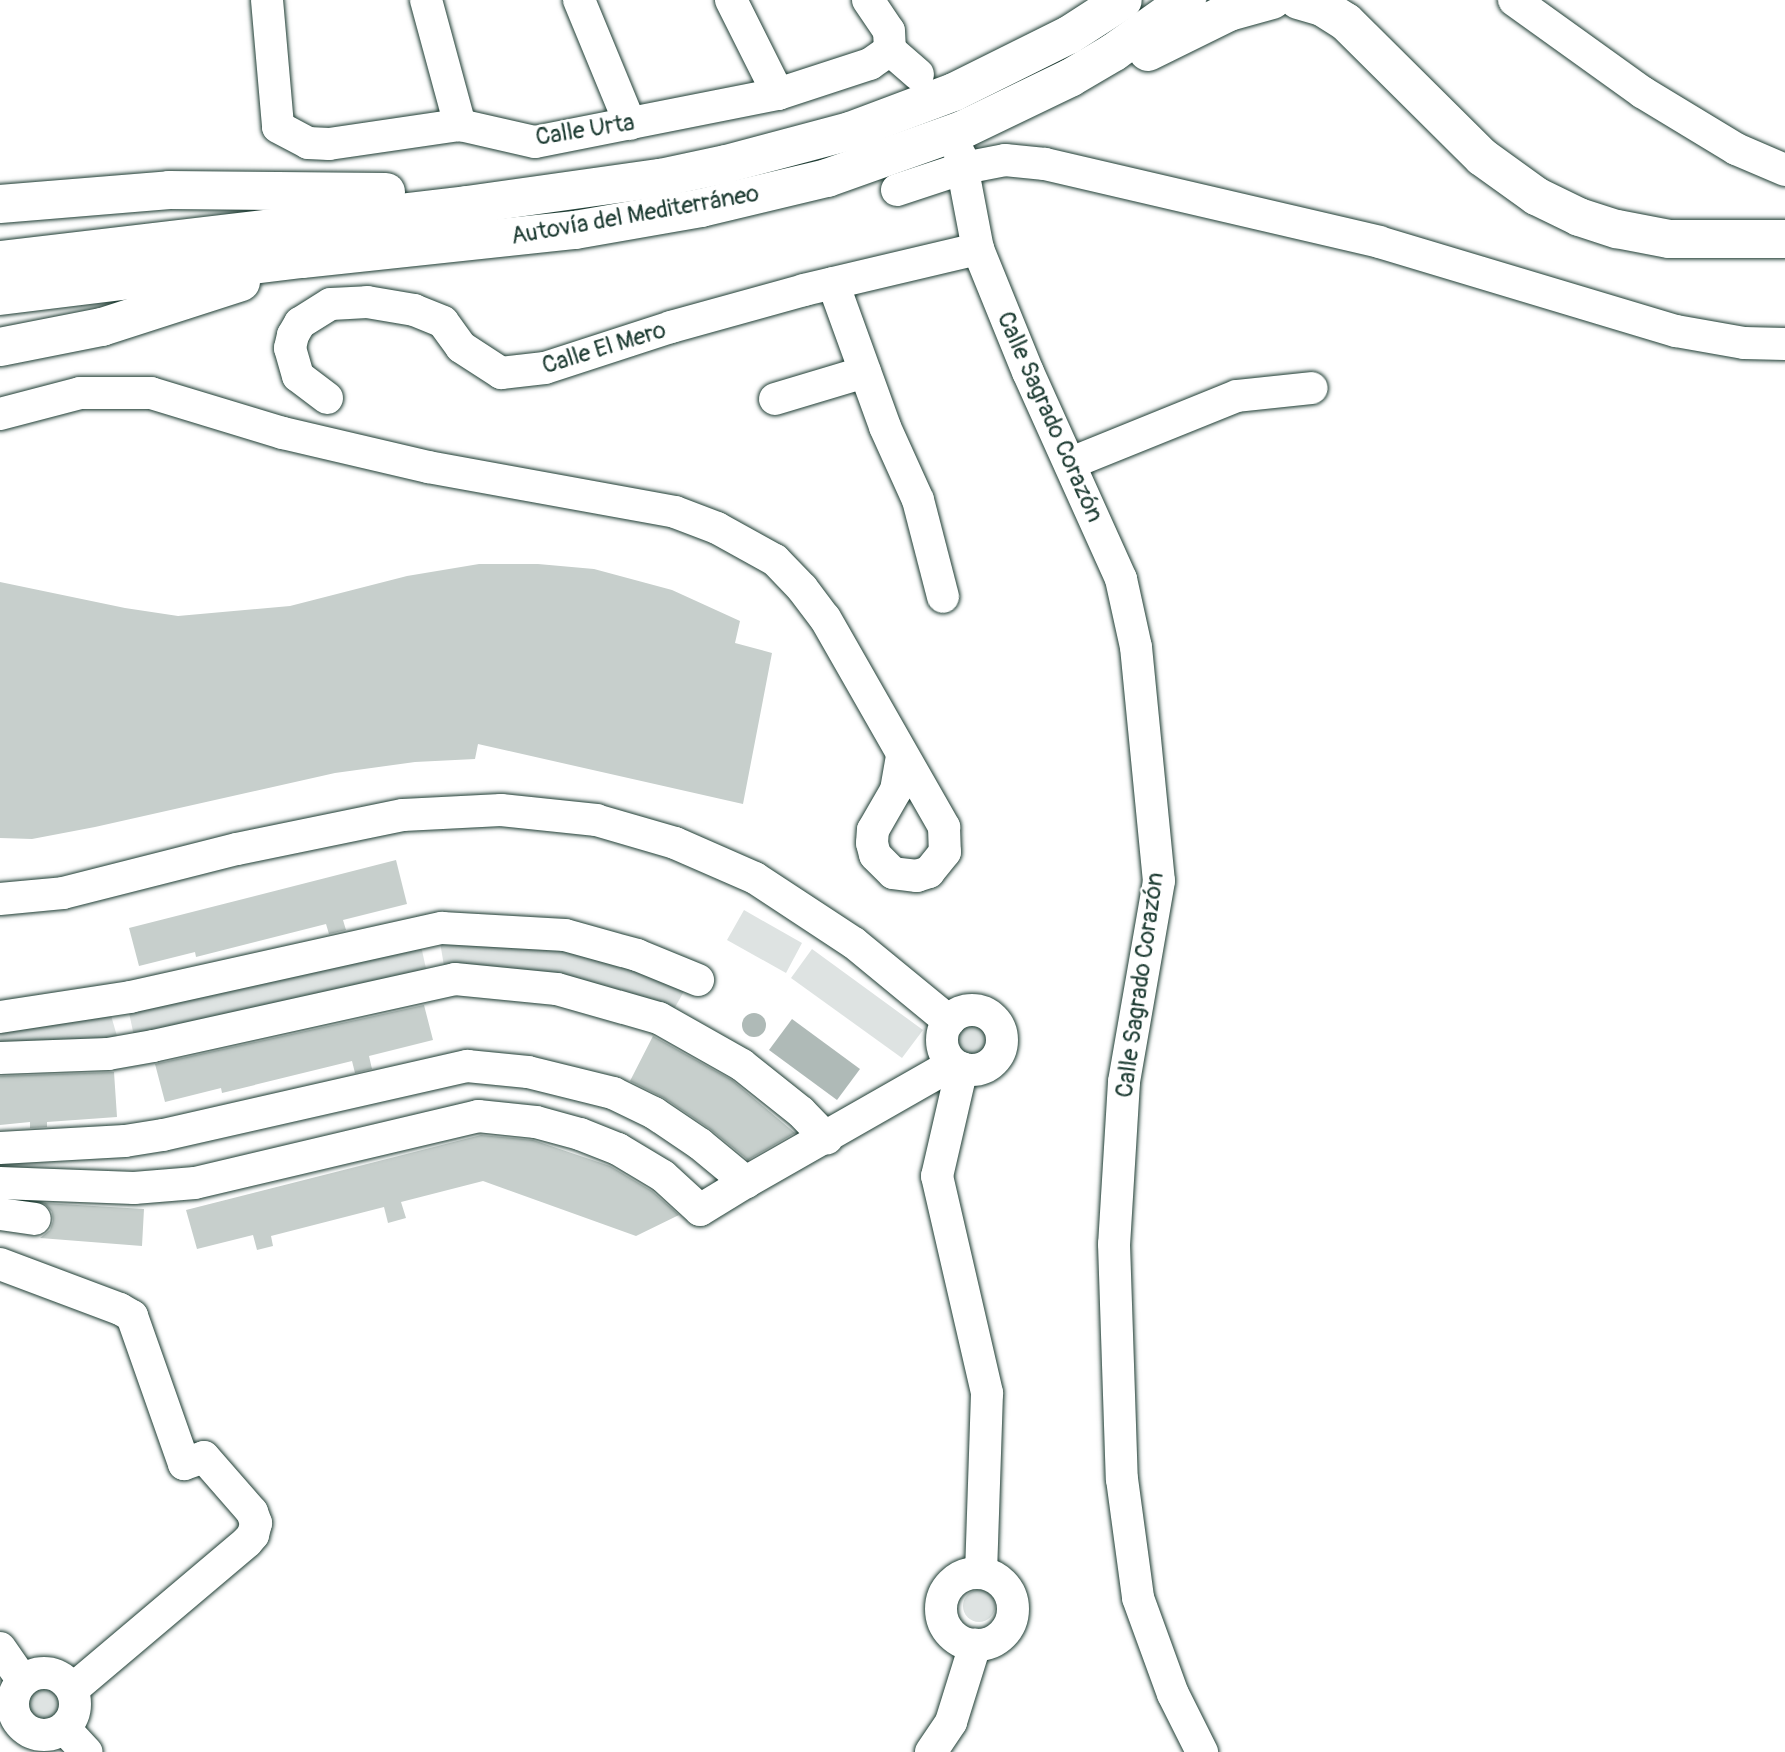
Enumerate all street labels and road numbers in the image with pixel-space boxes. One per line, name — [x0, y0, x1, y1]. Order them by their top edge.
street label: Calle Urta — [534, 108, 636, 152]
street label: Autovía del Mediterráneo — [509, 179, 761, 251]
street label: Calle Sagrado Corazón — [991, 307, 1109, 527]
street label: Calle El Mero — [539, 316, 669, 380]
street label: Calle Sagrado Corazón — [1110, 870, 1170, 1100]

